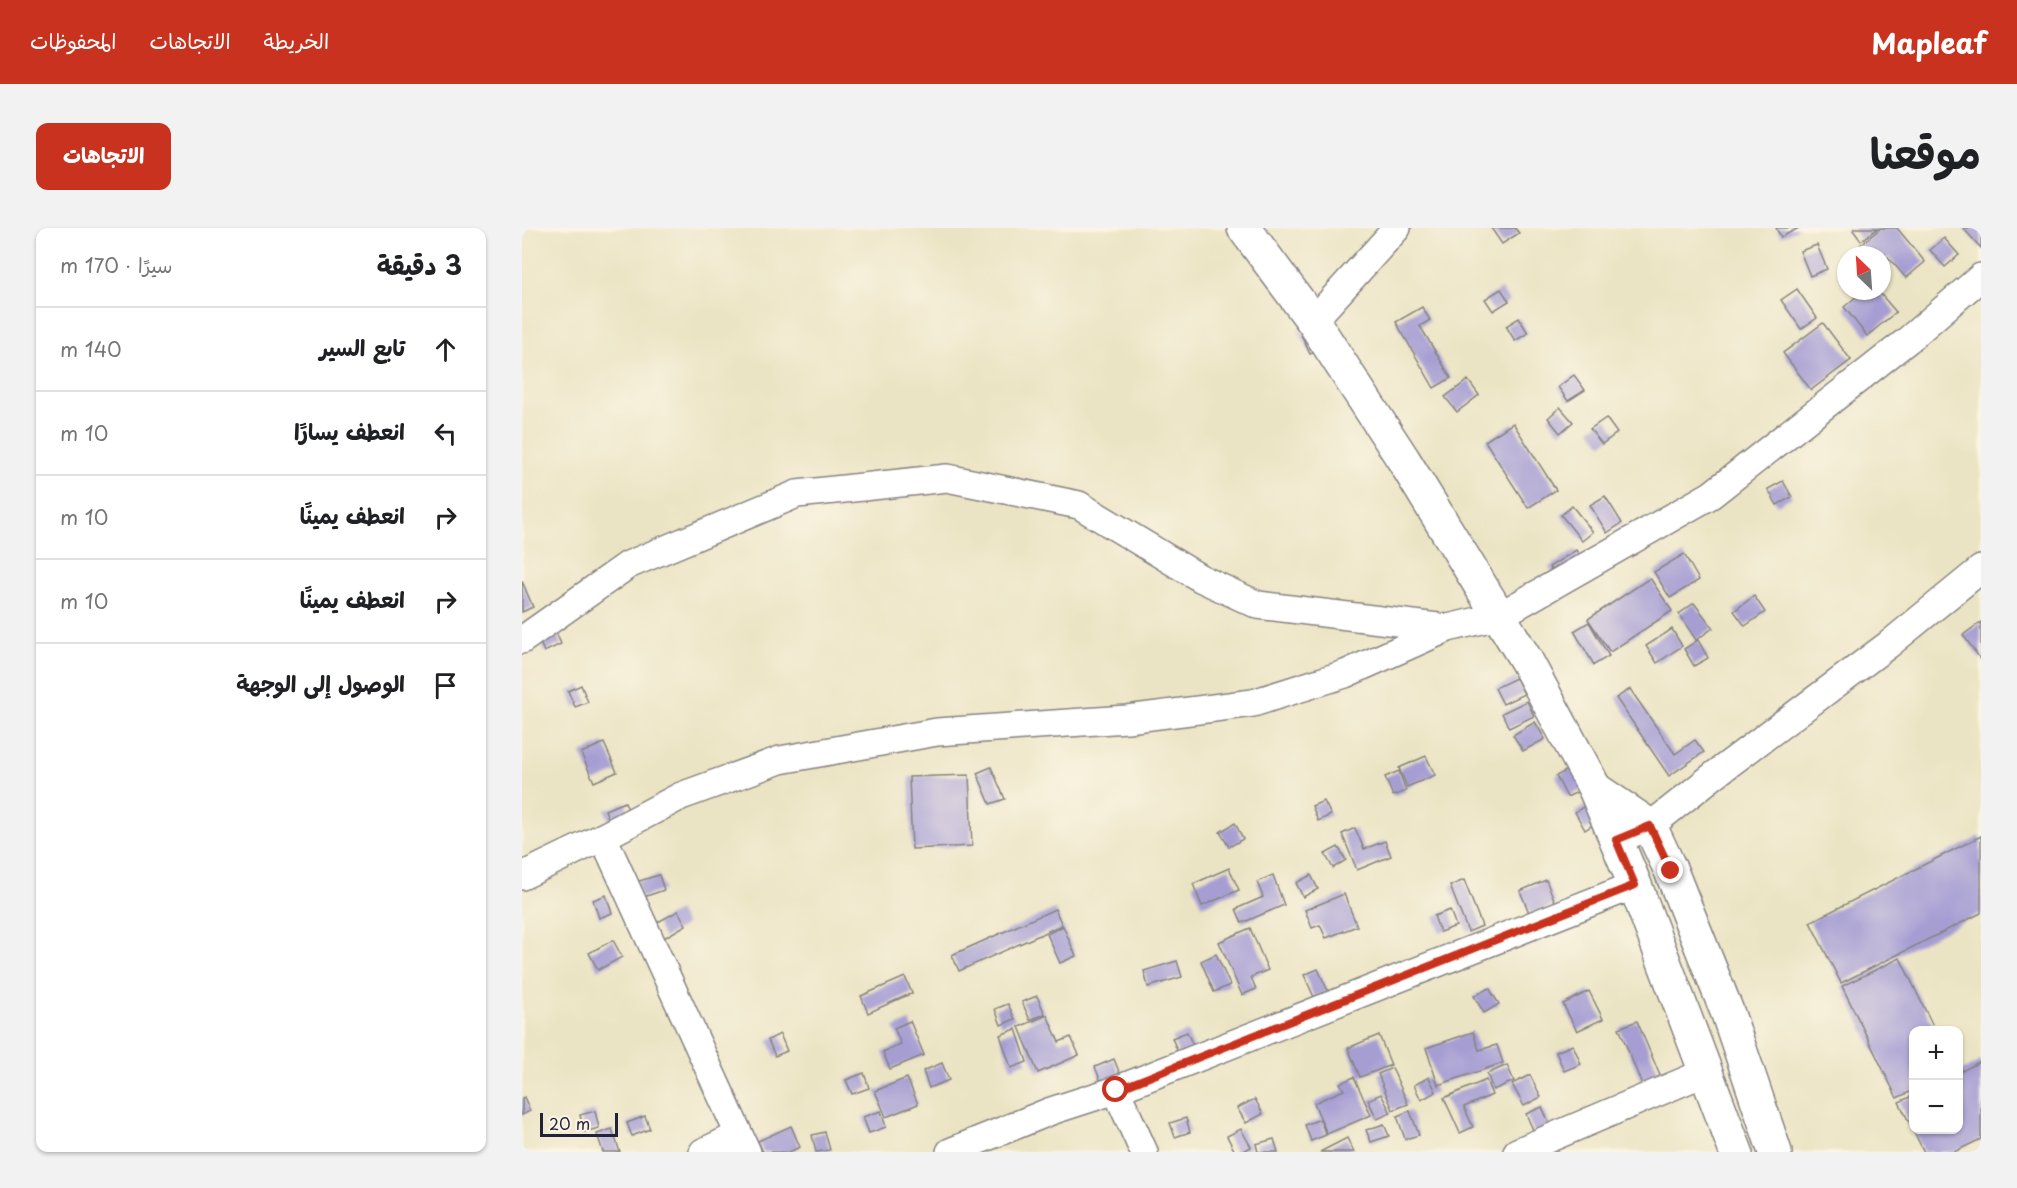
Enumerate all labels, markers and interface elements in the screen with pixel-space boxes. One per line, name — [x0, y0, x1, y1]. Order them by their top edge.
text: Mapleaf — [1871, 21, 1987, 64]
text: المحفوظات — [30, 24, 116, 56]
text: الاتجاهات — [149, 24, 231, 56]
text: الخريطة — [264, 24, 329, 56]
text: موقعنا — [1870, 120, 1981, 183]
button: الاتجاهات — [36, 123, 171, 190]
text: 3 دقيقة — [377, 245, 462, 284]
north arrow — [1837, 246, 1891, 300]
text: سيرًا · 170 m — [60, 250, 173, 280]
text: تابع السير — [320, 330, 405, 363]
icon: ahead — [429, 333, 462, 366]
text: 140 m — [60, 334, 122, 364]
text: انعطف يسارًا — [294, 414, 405, 447]
icon: left — [429, 417, 462, 450]
text: 10 m — [60, 418, 108, 448]
text: انعطف يمينًا — [300, 498, 405, 531]
icon: right — [429, 501, 462, 534]
text: 10 m — [60, 502, 108, 532]
text: انعطف يمينًا — [300, 582, 405, 615]
icon: right — [429, 585, 462, 618]
text: 10 m — [60, 586, 108, 616]
text: الوصول إلى الوجهة — [236, 666, 405, 699]
icon: arrive — [429, 669, 462, 702]
route end — [1657, 857, 1683, 883]
map controls — [1909, 1026, 1963, 1134]
button: + — [1909, 1026, 1963, 1080]
route start — [1102, 1076, 1128, 1102]
button: − — [1909, 1080, 1963, 1134]
scale bar — [540, 1110, 618, 1138]
text: 20 m — [549, 1111, 590, 1135]

